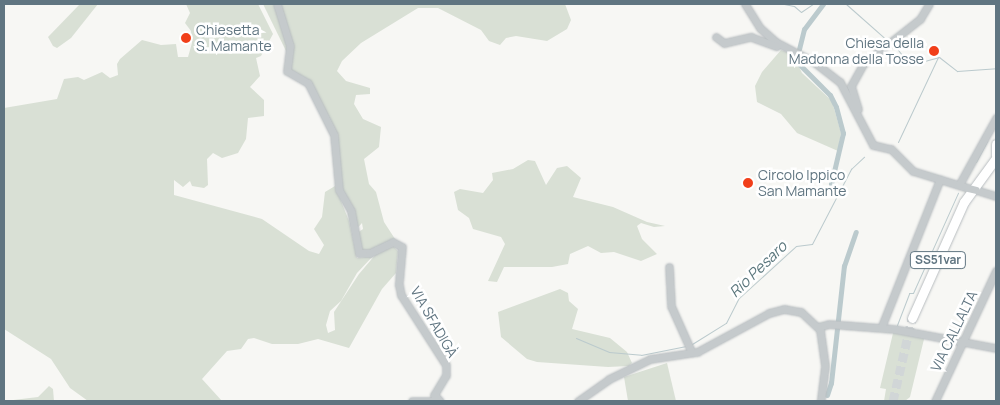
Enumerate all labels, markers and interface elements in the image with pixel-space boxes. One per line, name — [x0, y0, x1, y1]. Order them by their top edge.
place label: Chiesetta S. Mamante — [196, 22, 272, 54]
marker: Chiesetta S. Mamante — [180, 32, 192, 44]
place label: Chiesa della Madonna della Tosse — [789, 35, 924, 68]
marker: Chiesa della Madonna della Tosse — [928, 45, 940, 57]
place label: Circolo Ippico San Mamante — [758, 167, 847, 200]
marker: Circolo Ippico San Mamante — [742, 177, 754, 189]
water label: Rio Pesaro — [726, 237, 790, 301]
road number: SS51var — [909, 250, 967, 270]
street label: VIA SFADIGÀ — [407, 284, 461, 360]
street label: VIA CALLALTA — [927, 288, 981, 374]

